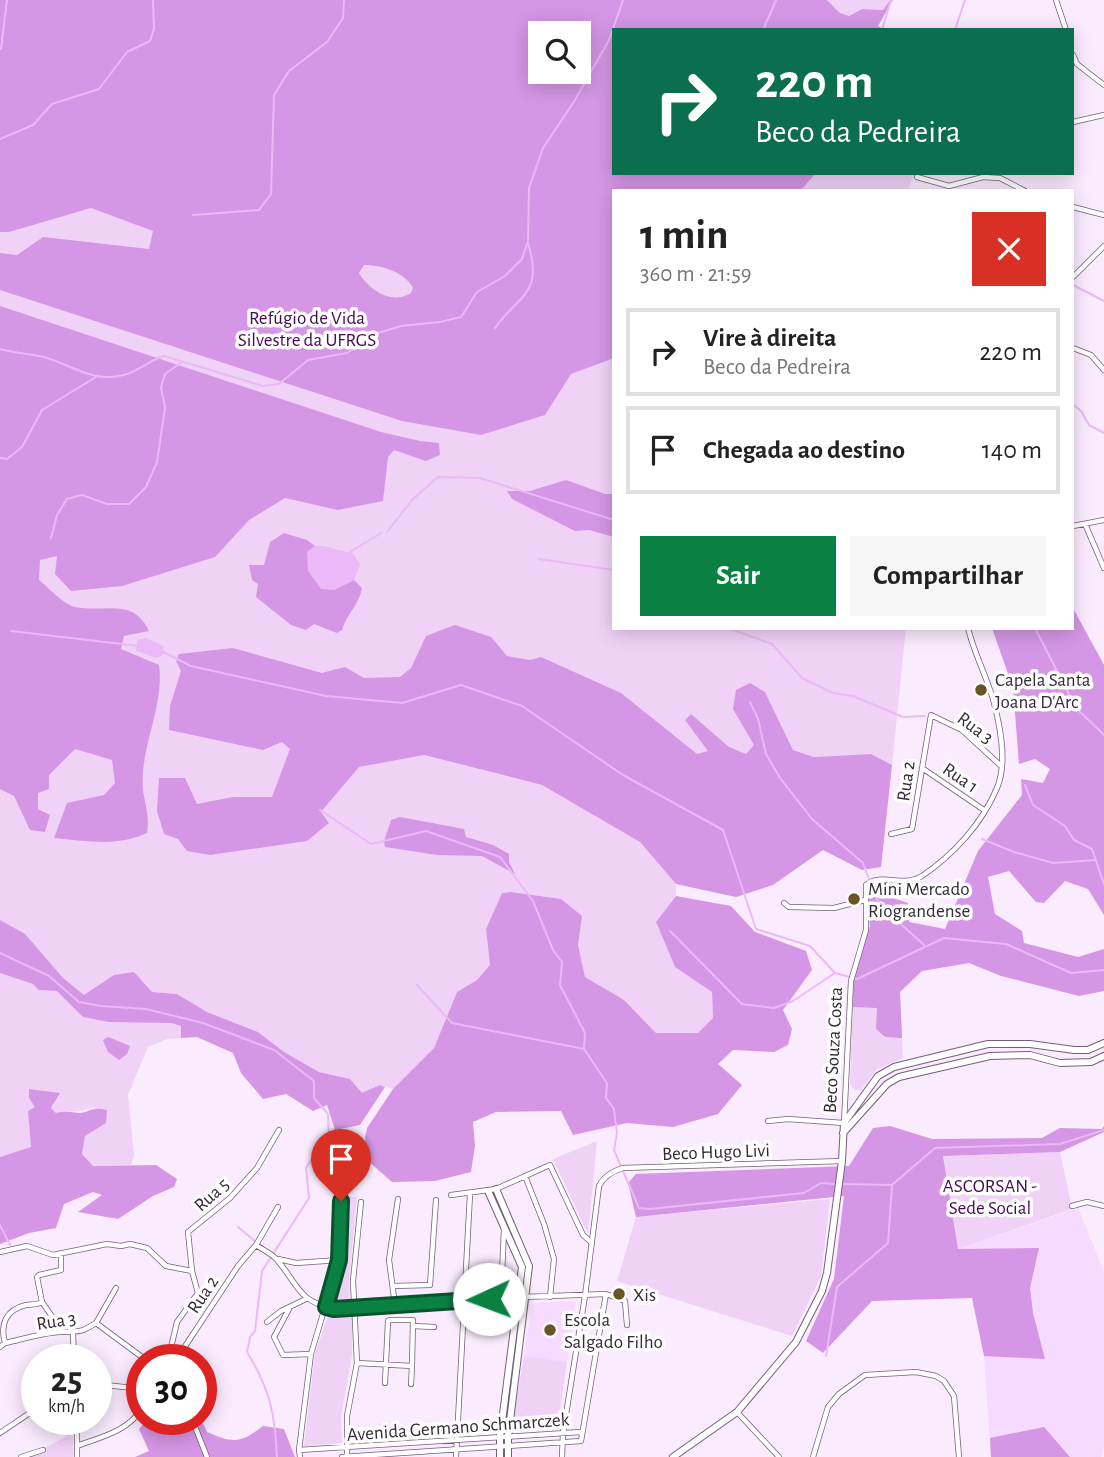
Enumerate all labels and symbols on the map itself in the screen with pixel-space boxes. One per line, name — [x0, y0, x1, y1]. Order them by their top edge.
park label: Refúgio de Vida Silvestre da UFRGS — [238, 309, 376, 350]
place label: Capela Santa Joana D'Arc — [995, 671, 1091, 712]
marker: Capela Santa Joana D'Arc — [973, 682, 989, 698]
street label: Rua 3 — [954, 709, 997, 748]
street label: Rua 2 — [894, 760, 919, 803]
street label: Rua 1 — [939, 760, 981, 797]
place label: Mini Mercado Riograndense — [868, 880, 970, 921]
marker: Mini Mercado Riograndense — [846, 891, 862, 907]
street label: Beco Souza Costa — [821, 986, 846, 1114]
pin — [311, 1129, 371, 1201]
street label: Beco Hugo Livi — [662, 1141, 770, 1164]
street label: Rua 5 — [191, 1175, 233, 1215]
park label: ASCORSAN - Sede Social — [943, 1177, 1037, 1218]
position arrow — [452, 1262, 526, 1336]
street label: Rua 2 — [184, 1272, 223, 1317]
marker: Xis — [611, 1286, 627, 1302]
place label: Xis — [633, 1286, 656, 1305]
street label: Rua 3 — [35, 1309, 77, 1334]
place label: Escola Salgado Filho — [564, 1311, 663, 1352]
marker: Escola Salgado Filho — [542, 1322, 558, 1338]
speed limit sign: 30 — [126, 1344, 217, 1435]
street label: Avenida Germano Schmarczek — [346, 1410, 570, 1445]

